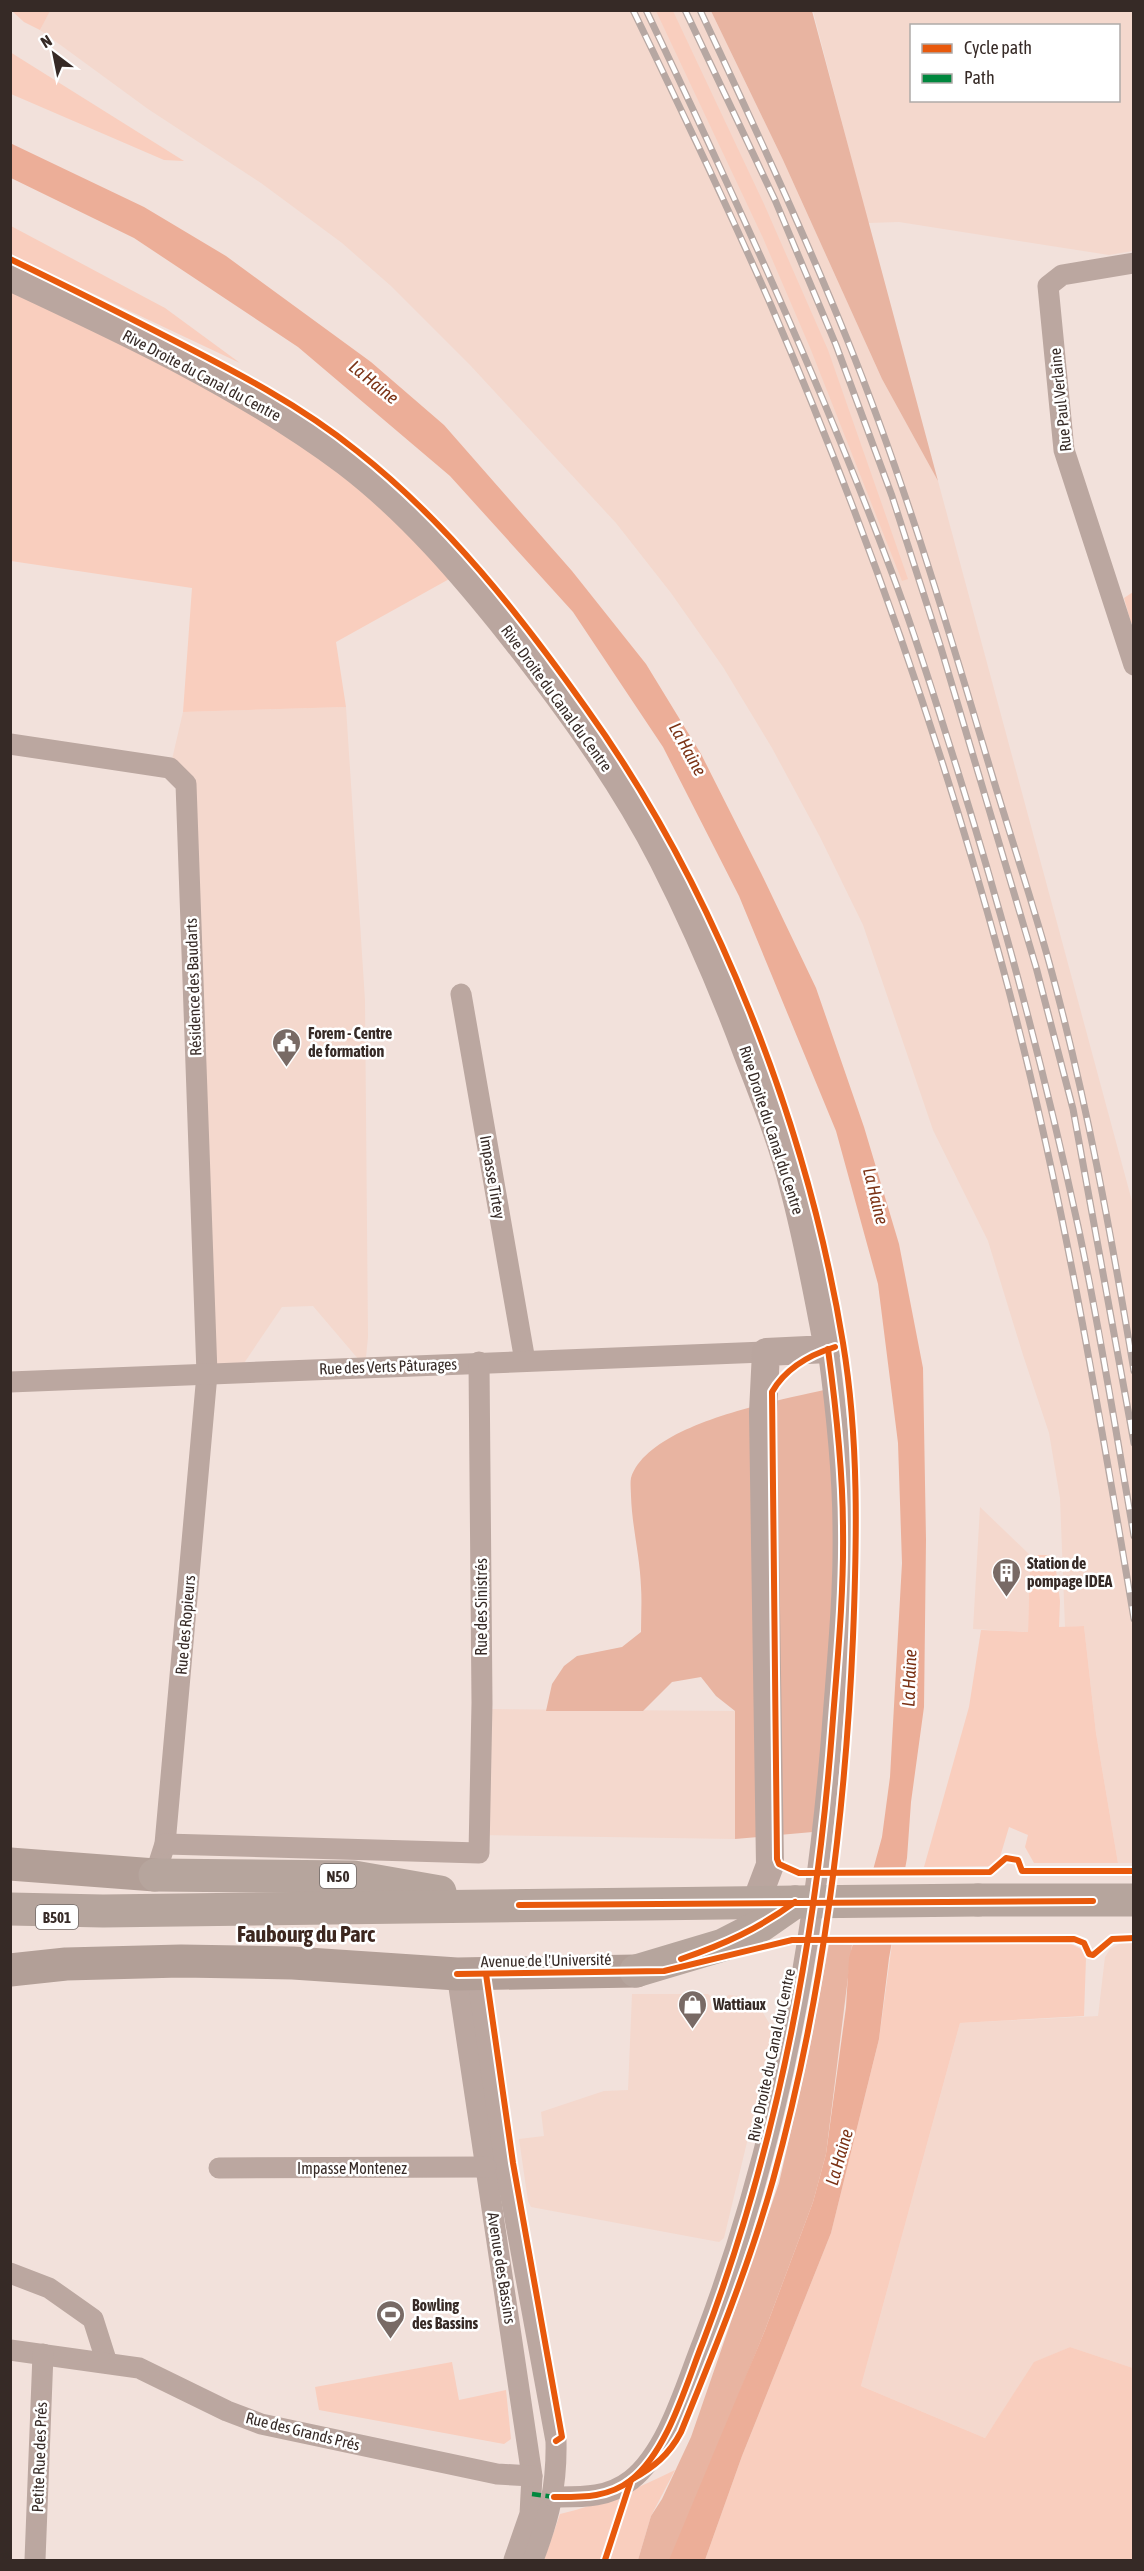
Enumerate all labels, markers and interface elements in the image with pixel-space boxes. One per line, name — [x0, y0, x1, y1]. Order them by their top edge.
north arrow — [24, 24, 84, 84]
legend — [910, 24, 1120, 102]
text: N — [37, 31, 55, 51]
text: Cycle path — [964, 37, 1032, 58]
text: Path — [964, 67, 995, 88]
street label: Rive Droite du Canal du Centre — [120, 326, 284, 424]
street label: Rue Paul Verlaine — [1046, 347, 1074, 453]
water label: La Haine — [345, 356, 403, 408]
street label: Rive Droite du Canal du Centre — [498, 621, 616, 775]
water label: La Haine — [665, 719, 711, 779]
street label: Résidence des Baudarts — [182, 917, 204, 1056]
place label: Forem - Centre de formation — [308, 1024, 392, 1060]
public building icon: Forem - Centre de formation — [271, 1026, 303, 1068]
street label: Rive Droite du Canal du Centre — [736, 1043, 808, 1217]
street label: Impasse Tirtey — [476, 1134, 509, 1221]
water label: La Haine — [859, 1165, 893, 1227]
street label: Rue des Verts Pâturages — [319, 1355, 458, 1378]
place label: Station de pompage IDEA — [1027, 1554, 1113, 1590]
building icon: Station de pompage IDEA — [990, 1556, 1022, 1598]
street label: Rue des Sinistrés — [472, 1558, 490, 1656]
street label: Rue des Ropieurs — [172, 1574, 199, 1676]
water label: La Haine — [898, 1649, 920, 1707]
road number: N50 — [320, 1864, 356, 1888]
road number: B501 — [36, 1905, 78, 1929]
district label: Faubourg du Parc — [237, 1921, 376, 1947]
street label: Avenue de l'Université — [480, 1950, 612, 1970]
street label: Rive Droite du Canal du Centre — [744, 1967, 798, 2143]
shop icon: Wattiaux — [676, 1988, 708, 2030]
place label: Wattiaux — [712, 1995, 767, 2013]
water label: La Haine — [821, 2126, 857, 2188]
street label: Impasse Montenez — [297, 2159, 407, 2178]
street label: Avenue des Bassins — [484, 2211, 520, 2325]
place label: Bowling des Bassins — [412, 2296, 478, 2332]
sports icon: Bowling des Bassins — [375, 2298, 407, 2340]
street label: Petite Rue des Prés — [28, 2401, 50, 2513]
street label: Rue des Grands Prés — [244, 2408, 362, 2454]

